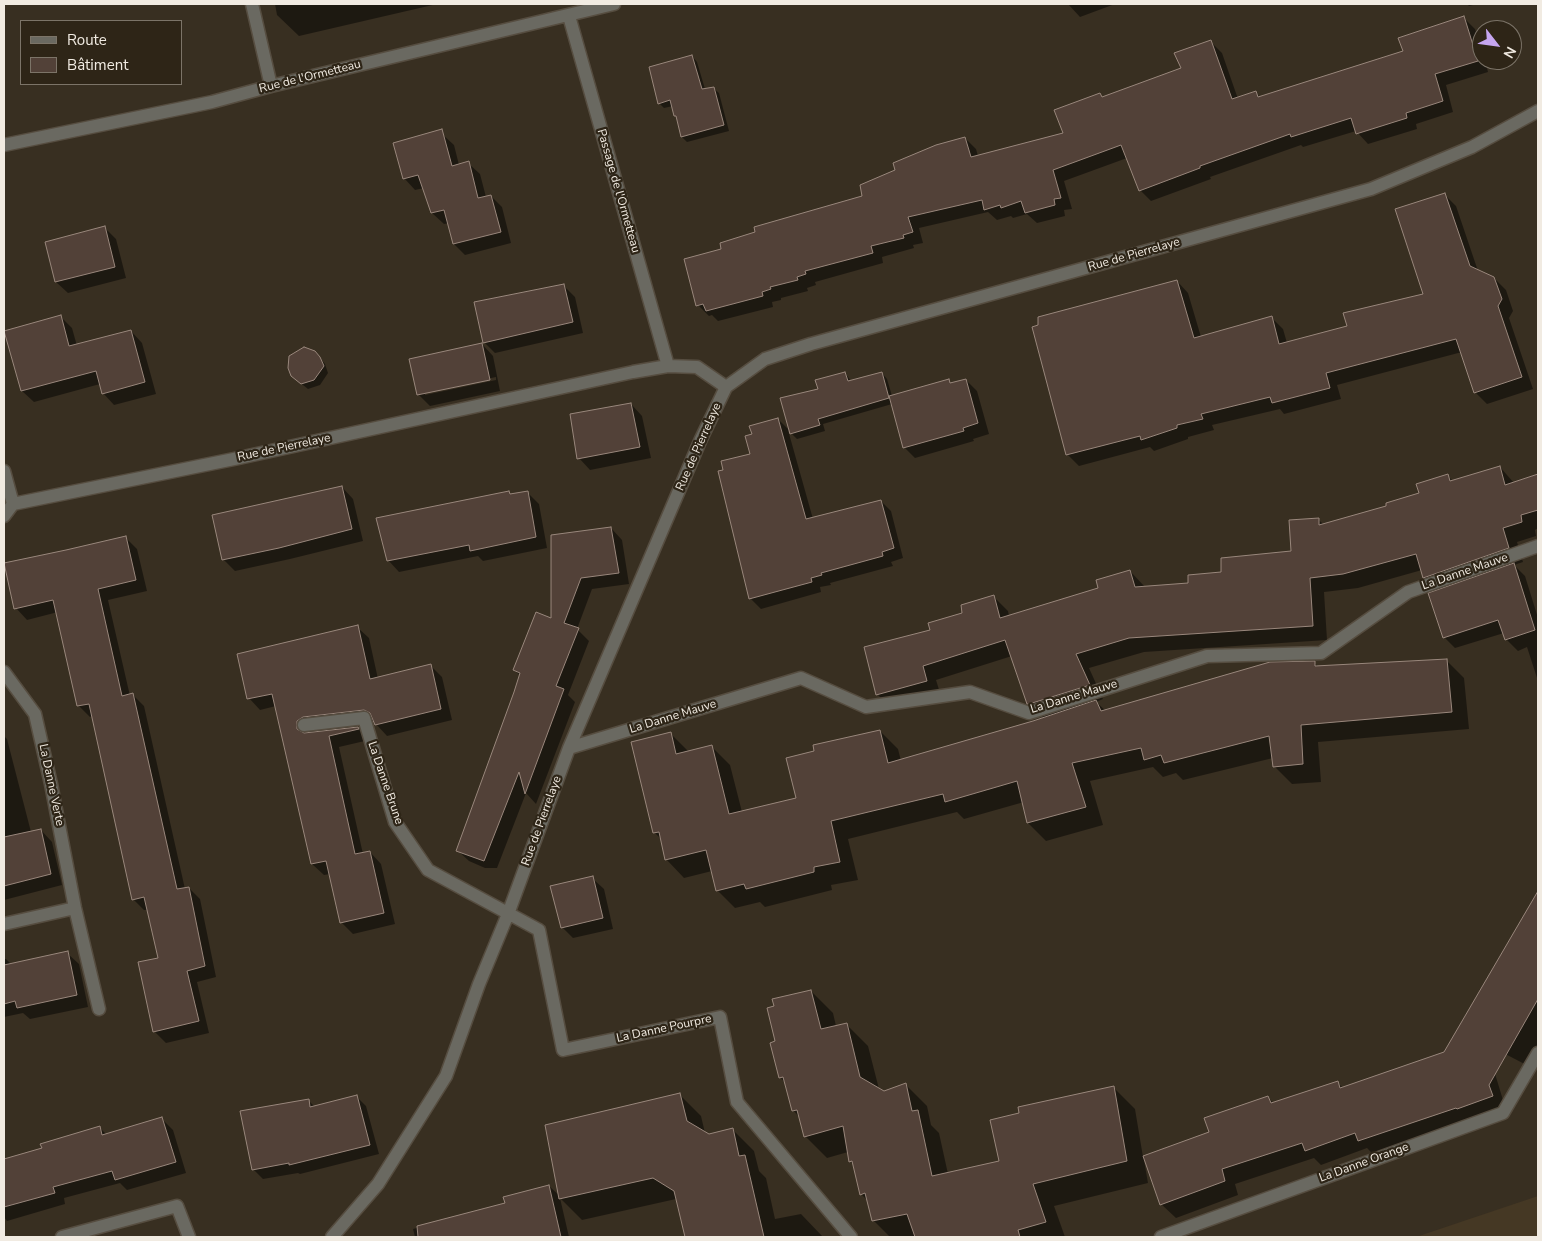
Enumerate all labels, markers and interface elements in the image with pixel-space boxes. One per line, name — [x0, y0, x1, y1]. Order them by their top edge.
legend — [20, 20, 182, 85]
north arrow — [1472, 20, 1522, 70]
text: Route — [67, 30, 107, 50]
text: N — [1499, 43, 1520, 62]
text: Bâtiment — [67, 55, 128, 75]
street label: Rue de l'Ormetteau — [258, 57, 362, 97]
street label: Passage de l'Ormetteau — [593, 127, 643, 255]
street label: Rue de Pierrelaye — [1087, 235, 1181, 275]
street label: Rue de Pierrelaye — [673, 401, 725, 493]
street label: Rue de Pierrelaye — [236, 431, 332, 465]
street label: La Danne Mauve — [1420, 551, 1510, 593]
street label: La Danne Mauve — [1029, 677, 1119, 717]
street label: La Danne Mauve — [628, 697, 718, 737]
street label: La Danne Brune — [364, 740, 406, 826]
street label: La Danne Verte — [35, 743, 67, 827]
street label: Rue de Pierrelaye — [519, 774, 565, 868]
street label: La Danne Pourpre — [615, 1012, 713, 1046]
street label: La Danne Orange — [1317, 1140, 1411, 1186]

